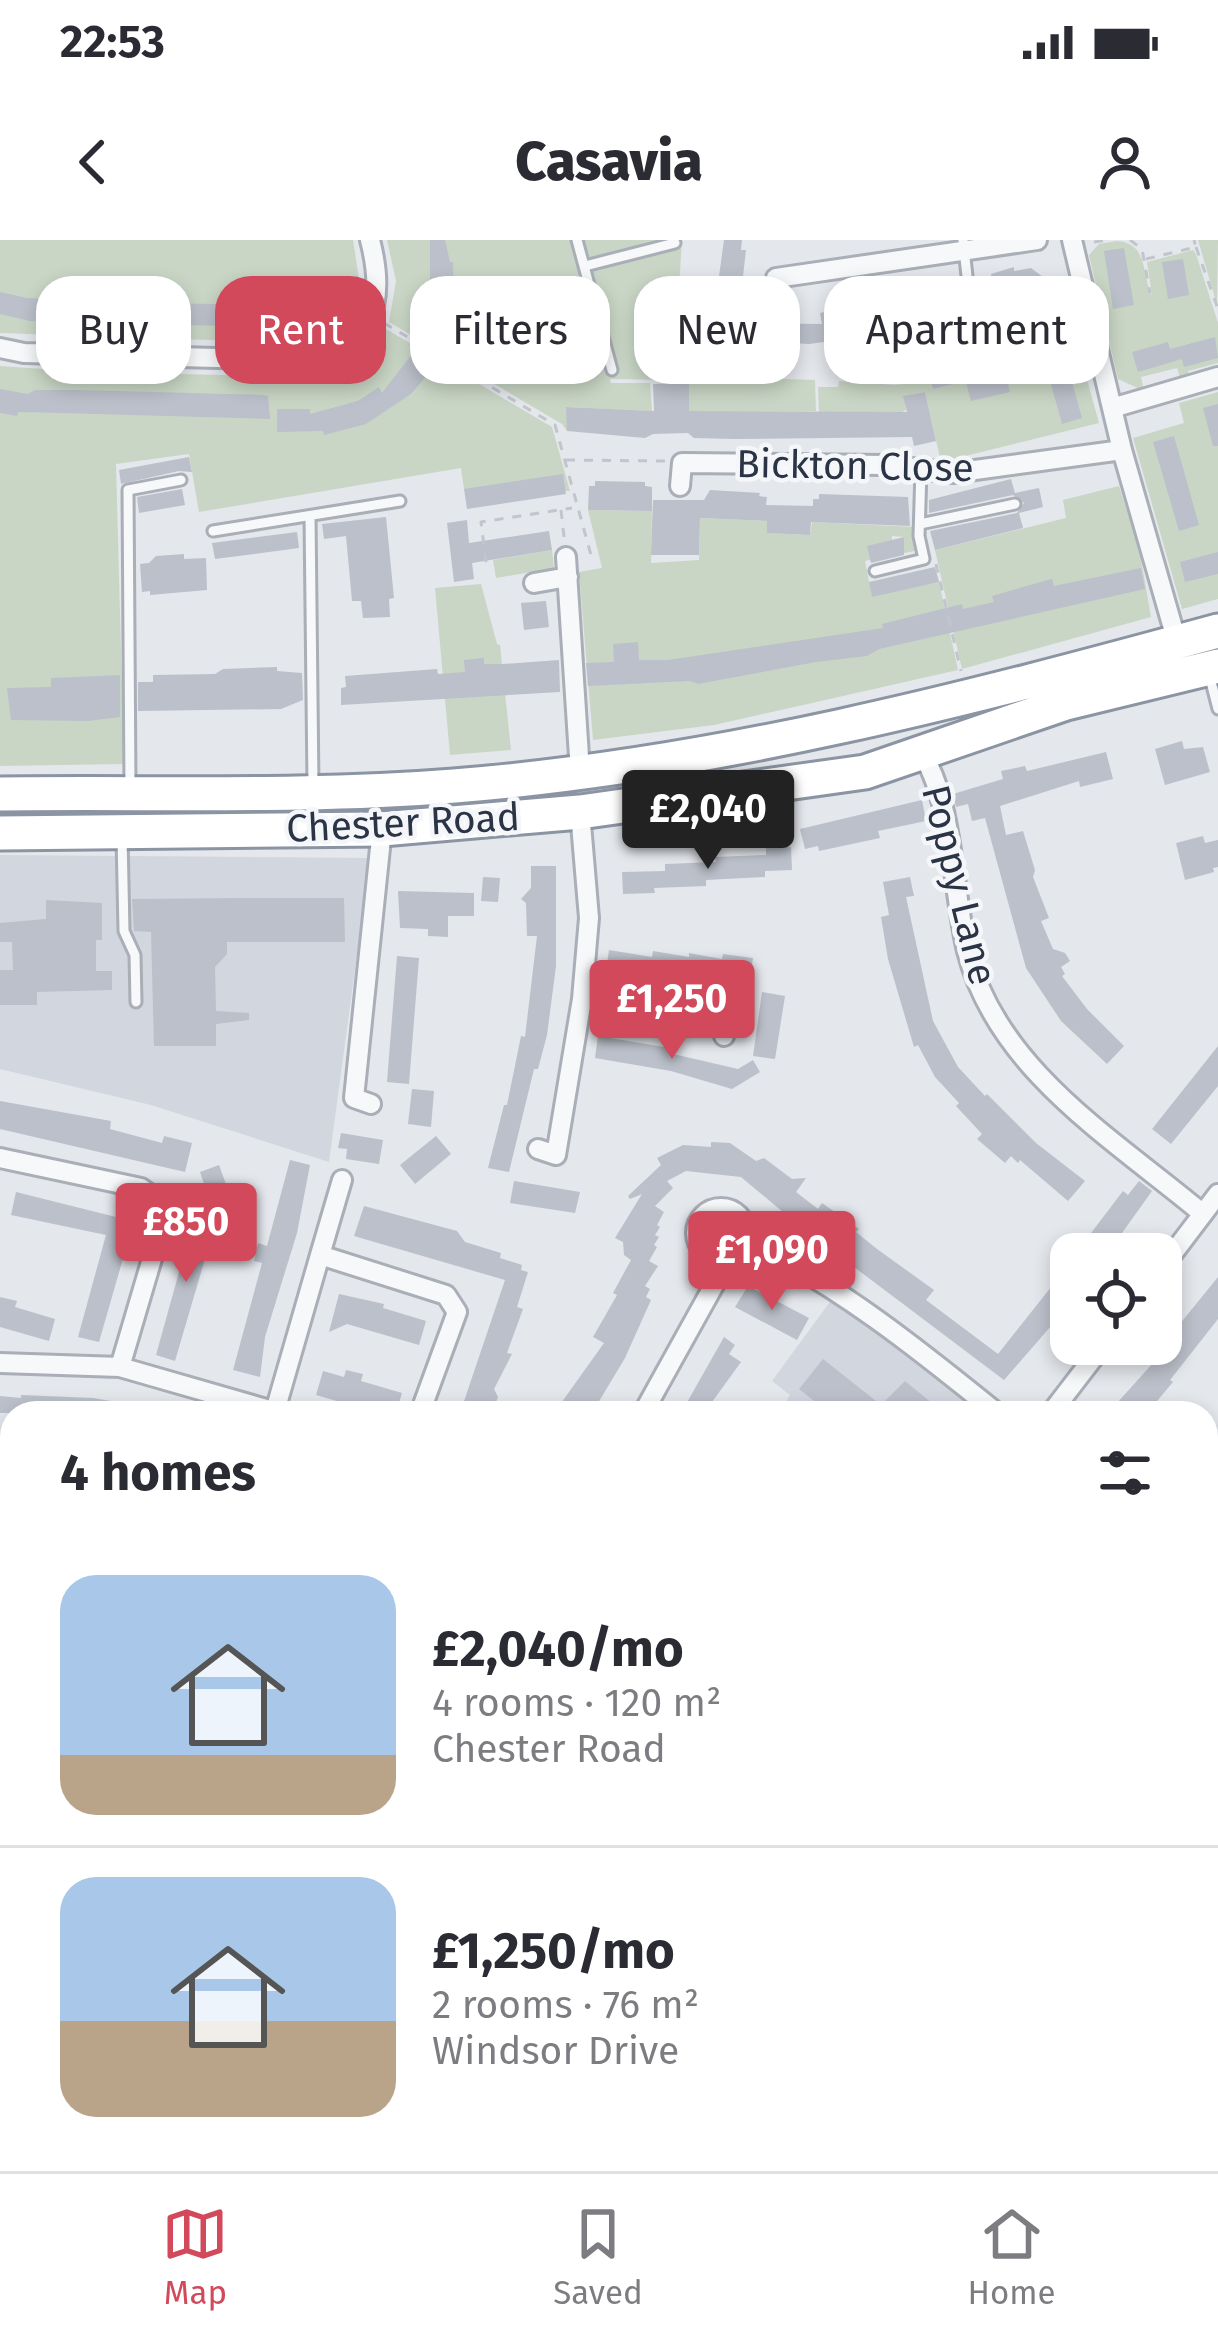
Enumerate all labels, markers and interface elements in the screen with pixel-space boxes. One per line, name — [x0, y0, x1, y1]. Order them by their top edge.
text: 22:53 — [60, 15, 165, 69]
icon: back — [60, 129, 126, 195]
icon: person — [1092, 129, 1158, 195]
text: Casavia — [515, 130, 703, 194]
chip: Buy — [36, 276, 191, 384]
chip: Rent — [215, 276, 386, 384]
chip: Filters — [410, 276, 610, 384]
chip: New — [634, 276, 800, 384]
chip: Apartment — [824, 276, 1109, 384]
street label: Bickton Close — [736, 441, 974, 491]
pin: £2,040 — [610, 770, 806, 872]
street label: Poppy Lane — [912, 780, 1006, 990]
text: £2,040 — [649, 786, 767, 832]
street label: Chester Road — [285, 794, 521, 852]
pin: £1,250 — [574, 960, 770, 1062]
text: £1,250 — [617, 976, 727, 1022]
pin: £850 — [115, 1183, 257, 1285]
text: £850 — [143, 1199, 229, 1245]
pin: £1,090 — [674, 1211, 870, 1313]
text: £1,090 — [715, 1227, 829, 1273]
map controls — [1050, 1233, 1182, 1365]
button: locate — [1050, 1233, 1182, 1365]
icon: filters — [1092, 1440, 1158, 1506]
text: 4 homes — [60, 1442, 256, 1504]
text: £2,040/mo — [432, 1618, 684, 1680]
icon: home — [156, 1623, 300, 1767]
text: 4 rooms · 120 m² — [432, 1680, 721, 1726]
text: Chester Road — [432, 1726, 666, 1772]
text: £1,250/mo — [432, 1920, 675, 1982]
icon: home — [156, 1925, 300, 2069]
text: 2 rooms · 76 m² — [432, 1982, 699, 2028]
text: Windsor Drive — [432, 2028, 679, 2074]
tab: Map — [162, 2201, 228, 2313]
tab: Saved — [553, 2201, 643, 2313]
tab: Home — [968, 2201, 1056, 2313]

